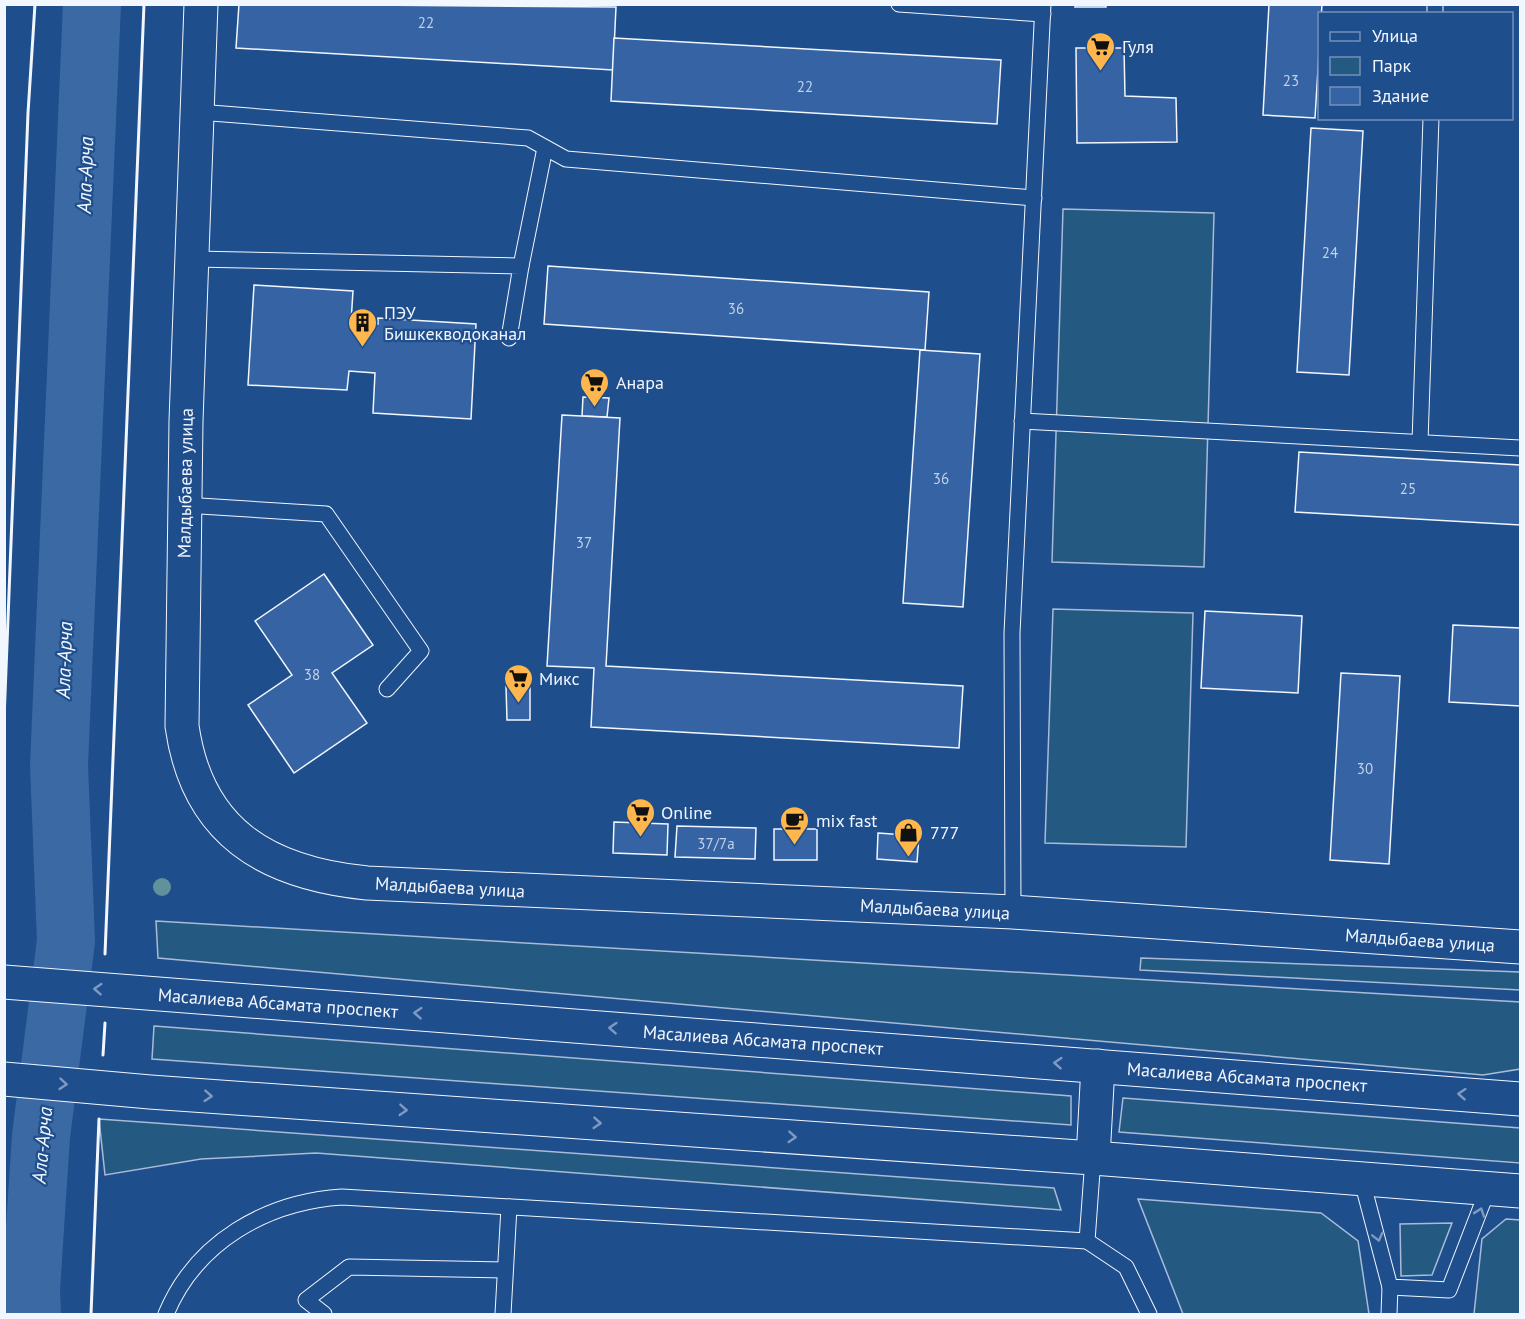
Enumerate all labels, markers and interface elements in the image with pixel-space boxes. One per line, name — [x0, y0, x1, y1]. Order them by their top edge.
legend — [1318, 12, 1513, 120]
house number: 22 — [418, 13, 434, 32]
text: Улица — [1372, 24, 1418, 47]
supermarket icon: Гуля — [1085, 30, 1117, 72]
place label: Гуля — [1122, 35, 1154, 58]
text: Парк — [1372, 54, 1412, 77]
house number: 23 — [1283, 71, 1299, 90]
house number: 22 — [797, 77, 813, 96]
text: Здание — [1372, 84, 1429, 107]
water label: Ала-Арча — [71, 136, 99, 215]
house number: 24 — [1322, 243, 1338, 262]
house number: 36 — [728, 299, 744, 318]
place label: ПЭУ Бишкекводоканал — [384, 301, 526, 345]
building icon: ПЭУ Бишкекводоканал — [347, 306, 379, 348]
supermarket icon: Анара — [579, 366, 611, 408]
place label: Анара — [616, 371, 664, 394]
street label: Малдыбаева улица — [172, 408, 198, 558]
house number: 36 — [933, 469, 949, 488]
house number: 25 — [1400, 479, 1416, 498]
house number: 37 — [576, 533, 592, 552]
water label: Ала-Арча — [50, 621, 78, 700]
supermarket icon: Микс — [502, 662, 534, 704]
house number: 38 — [304, 665, 320, 684]
place label: Микс — [539, 667, 580, 690]
house number: 30 — [1357, 759, 1373, 778]
supermarket icon: Online — [624, 796, 656, 838]
place label: Online — [661, 801, 712, 824]
cafe icon: mix fast — [779, 804, 811, 846]
place label: mix fast — [816, 809, 877, 832]
shop icon: 777 — [893, 816, 925, 858]
place label: 777 — [930, 821, 959, 844]
house number: 37/7а — [697, 834, 735, 853]
street label: Малдыбаева улица — [374, 872, 526, 902]
street label: Малдыбаева улица — [859, 894, 1011, 924]
street label: Малдыбаева улица — [1344, 923, 1496, 957]
one-way arrow — [93, 983, 102, 996]
street label: Масалиева Абсамата проспект — [157, 983, 400, 1023]
one-way arrow — [414, 1007, 423, 1020]
street label: Масалиева Абсамата проспект — [642, 1020, 885, 1060]
one-way arrow — [608, 1022, 617, 1035]
one-way arrow — [1054, 1057, 1063, 1070]
street label: Масалиева Абсамата проспект — [1126, 1057, 1369, 1097]
one-way arrow — [58, 1077, 67, 1090]
one-way arrow — [1458, 1088, 1467, 1101]
one-way arrow — [204, 1089, 213, 1102]
one-way arrow — [398, 1103, 407, 1116]
water label: Ала-Арча — [26, 1105, 58, 1185]
one-way arrow — [593, 1116, 602, 1129]
one-way arrow — [787, 1130, 796, 1143]
one-way arrow — [1472, 1207, 1485, 1217]
one-way arrow — [1371, 1232, 1384, 1242]

